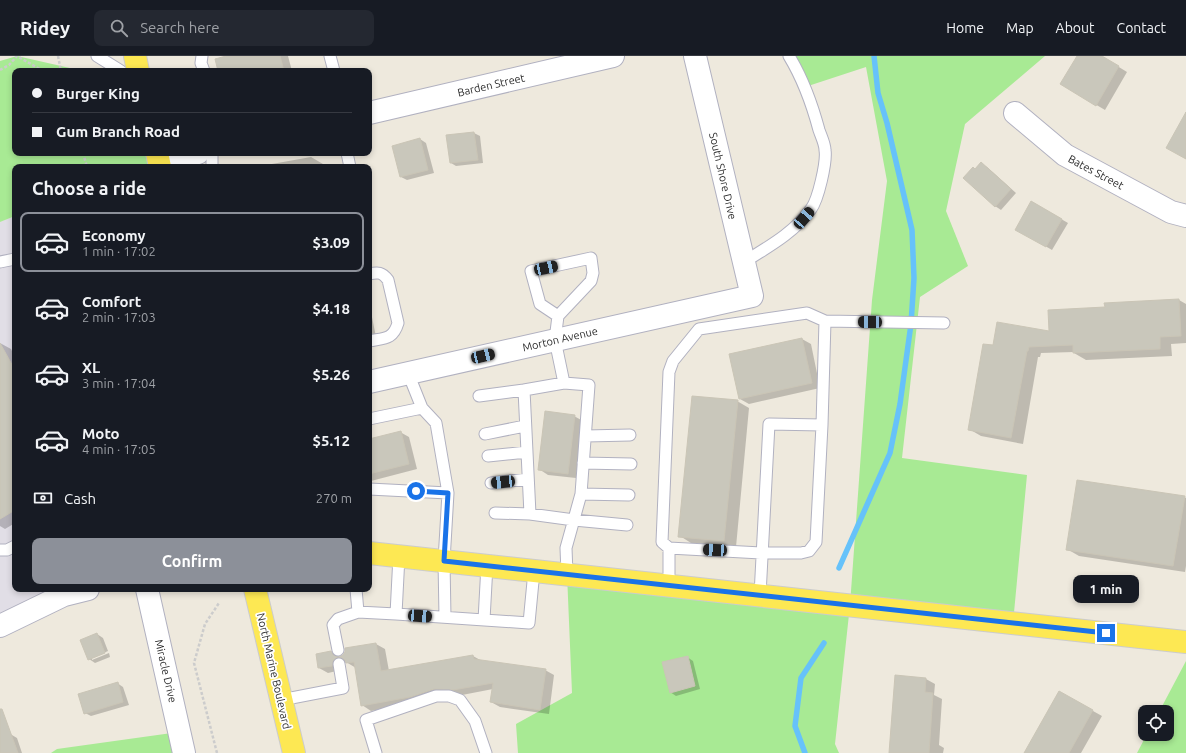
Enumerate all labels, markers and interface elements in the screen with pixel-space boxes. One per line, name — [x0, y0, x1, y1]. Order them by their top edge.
search box — [94, 10, 374, 46]
text: Ridey — [20, 17, 70, 39]
icon: search — [108, 17, 130, 39]
text: Search here — [140, 19, 219, 36]
text: Home — [946, 20, 984, 36]
text: Map — [1006, 20, 1034, 36]
text: About — [1056, 20, 1095, 36]
text: Contact — [1117, 20, 1166, 36]
street label: Barden Street — [456, 71, 527, 99]
text: Burger King — [56, 85, 140, 102]
text: Gum Branch Road — [56, 123, 180, 140]
street label: South Shore Drive — [707, 131, 739, 221]
street label: Bates Street — [1066, 152, 1126, 192]
text: Choose a ride — [32, 178, 146, 198]
car — [792, 205, 816, 231]
icon: car — [34, 224, 70, 260]
text: Economy — [82, 227, 146, 244]
text: $3.09 — [312, 234, 350, 251]
text: 1 min · 17:02 — [82, 244, 156, 258]
car — [533, 260, 559, 276]
icon: car — [34, 290, 70, 326]
text: Comfort — [82, 293, 141, 310]
text: $4.18 — [312, 300, 350, 317]
text: 2 min · 17:03 — [82, 310, 156, 324]
car — [858, 316, 882, 328]
street label: Morton Avenue — [521, 325, 599, 353]
car — [470, 347, 496, 365]
icon: car — [34, 356, 70, 392]
text: XL — [82, 359, 100, 376]
text: $5.26 — [312, 366, 350, 383]
text: 3 min · 17:04 — [82, 376, 156, 390]
icon: car — [34, 422, 70, 458]
text: Moto — [82, 425, 120, 442]
text: $5.12 — [312, 432, 350, 449]
text: 4 min · 17:05 — [82, 442, 156, 456]
car — [490, 475, 516, 489]
route start — [407, 482, 425, 500]
icon: cash — [32, 487, 54, 509]
text: Cash — [64, 490, 96, 507]
text: 270 m — [316, 491, 352, 505]
button: Confirm — [32, 538, 352, 584]
car — [703, 543, 727, 557]
callout: 1 min — [1073, 575, 1139, 603]
text: 1 min — [1090, 582, 1122, 596]
car — [408, 609, 432, 623]
street label: North Marine Boulevard — [255, 612, 293, 730]
route end — [1097, 624, 1115, 642]
street label: Miracle Drive — [153, 638, 179, 704]
map controls — [1138, 705, 1174, 741]
button: locate — [1138, 705, 1174, 741]

